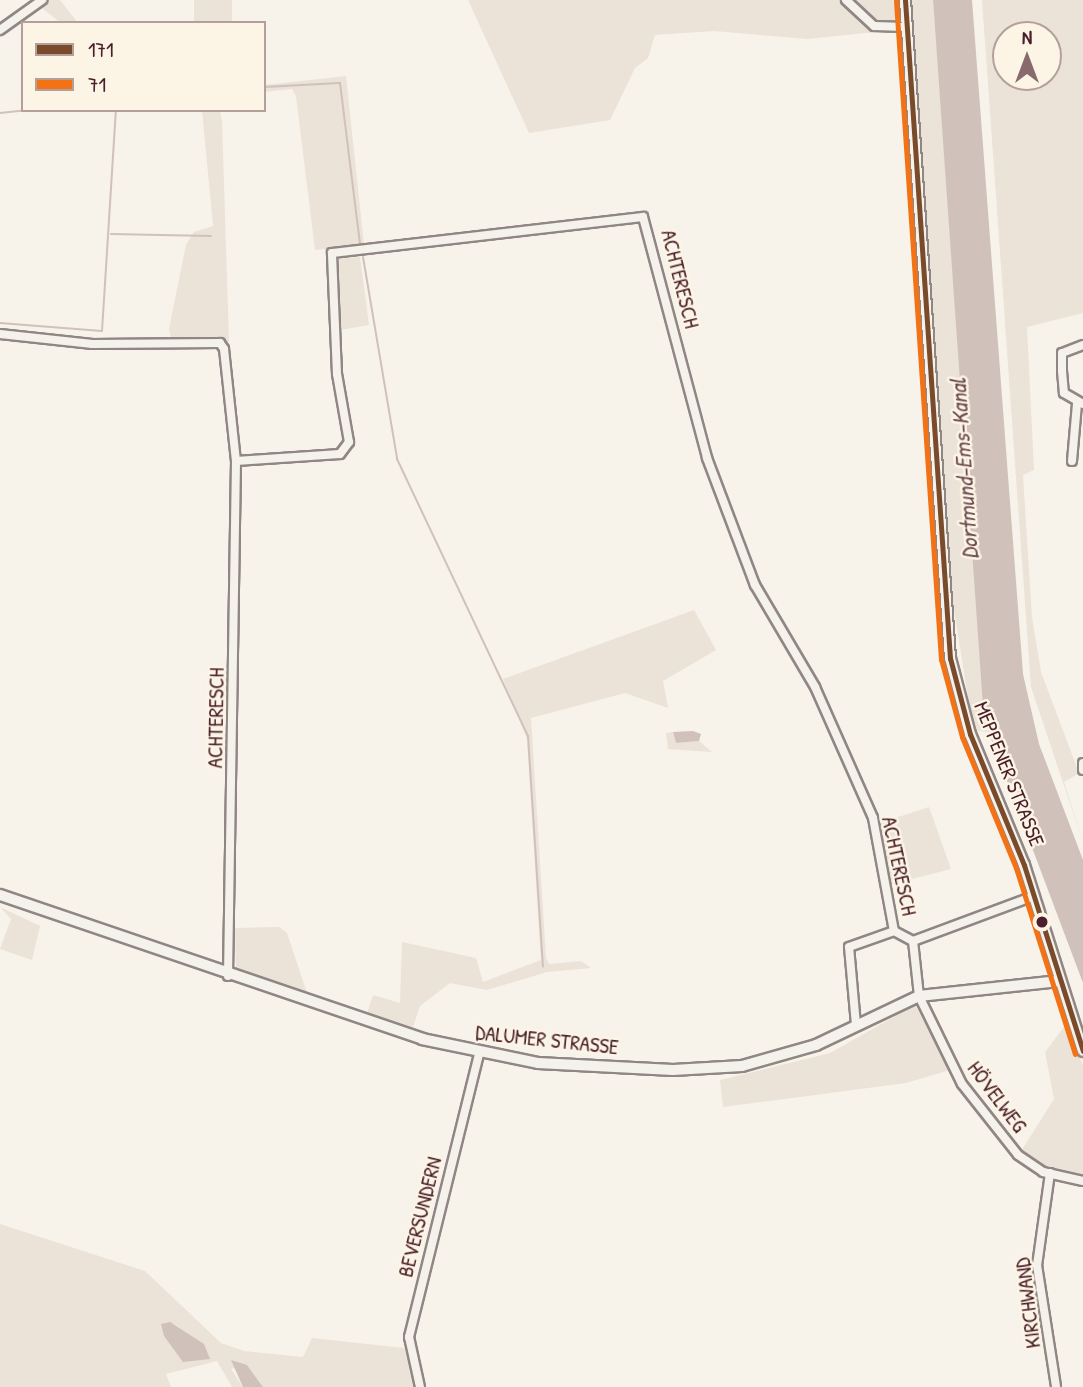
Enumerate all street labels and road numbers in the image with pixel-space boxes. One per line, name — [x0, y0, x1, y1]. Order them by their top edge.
street label: ACHTERESCH — [656, 227, 704, 331]
street label: ACHTERESCH — [203, 668, 229, 768]
street label: MEPPENER STRASSE — [968, 698, 1050, 850]
street label: ACHTERESCH — [876, 814, 922, 918]
street label: DALUMER STRASSE — [474, 1020, 620, 1060]
street label: HÖVELWEG — [962, 1056, 1032, 1138]
street label: BEVERSUNDERN — [393, 1154, 447, 1280]
street label: KIRCHWAND — [1010, 1256, 1046, 1350]

